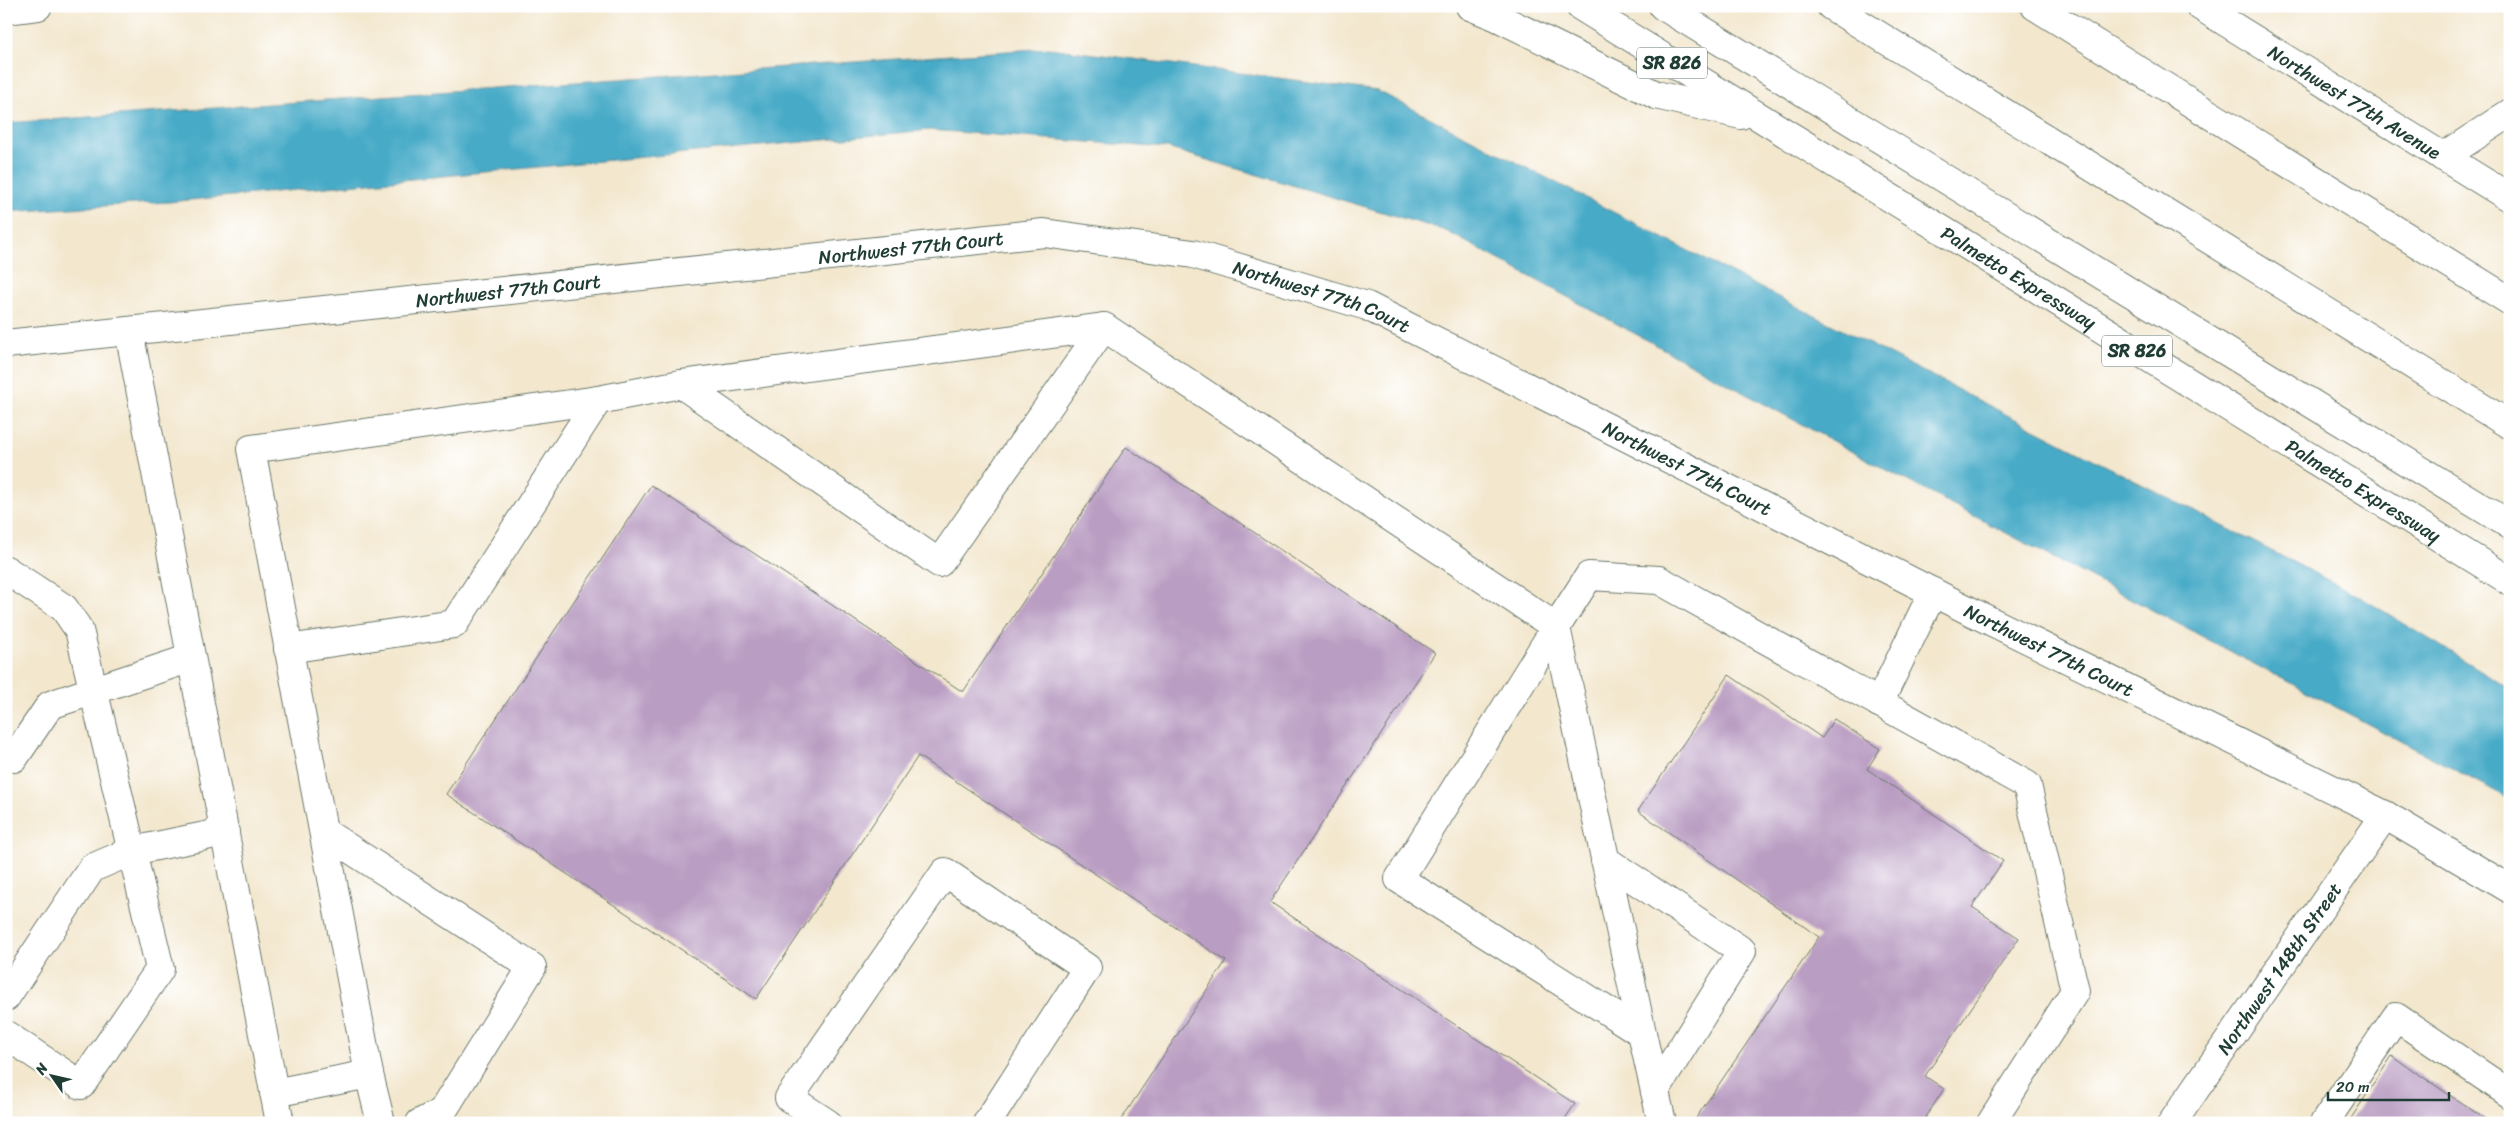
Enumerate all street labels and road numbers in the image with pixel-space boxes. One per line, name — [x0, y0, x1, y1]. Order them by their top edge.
street label: Northwest 77th Avenue — [2262, 35, 2448, 168]
road number: SR 826 — [1637, 48, 1707, 78]
street label: Palmetto Expressway — [1935, 217, 2103, 338]
street label: Northwest 77th Court — [817, 221, 1005, 274]
street label: Northwest 77th Court — [1229, 250, 1416, 342]
street label: Northwest 77th Court — [414, 264, 602, 317]
road number: SR 826 — [2102, 336, 2172, 366]
street label: Northwest 77th Court — [1597, 411, 1778, 525]
street label: Palmetto Expressway — [2279, 430, 2448, 551]
street label: Northwest 77th Court — [1958, 594, 2140, 706]
street label: Northwest 148th Street — [2208, 875, 2350, 1061]

